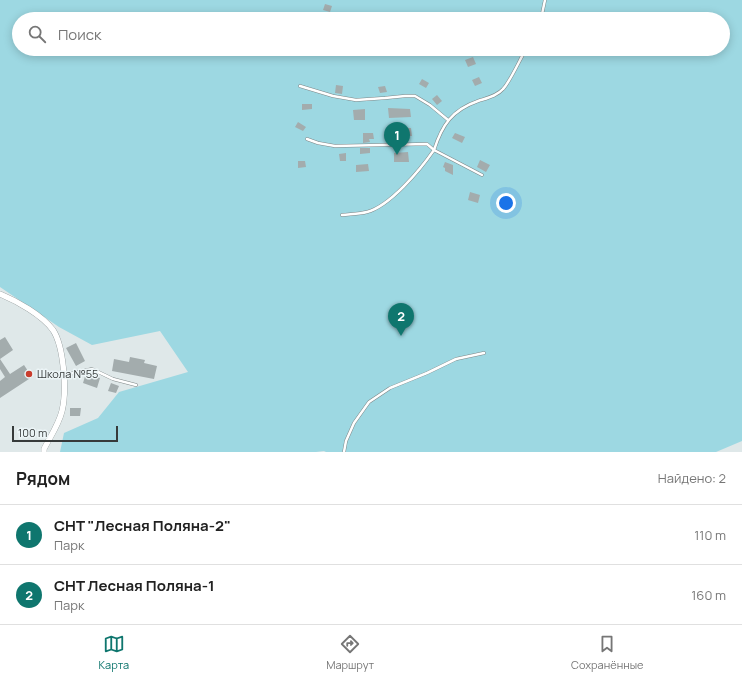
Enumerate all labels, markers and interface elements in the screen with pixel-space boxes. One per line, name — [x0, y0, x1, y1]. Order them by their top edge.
search box — [12, 12, 730, 56]
icon: search — [26, 23, 48, 45]
text: Поиск — [58, 24, 102, 45]
pin: 1 — [384, 122, 410, 155]
your location — [496, 193, 516, 213]
pin: 2 — [388, 303, 414, 336]
place label: Школа №55 — [37, 366, 98, 381]
marker: Школа №55 — [24, 369, 34, 379]
scale bar — [12, 424, 118, 443]
text: 100 m — [18, 425, 47, 440]
text: Рядом — [16, 467, 70, 490]
text: Найдено: 2 — [658, 469, 726, 487]
text: СНТ "Лесная Поляна-2" — [54, 515, 231, 536]
text: 1 — [26, 526, 32, 544]
text: 110 m — [694, 526, 726, 544]
text: Парк — [54, 536, 84, 554]
text: СНТ Лесная Поляна-1 — [54, 575, 215, 596]
text: 2 — [25, 586, 33, 604]
text: 160 m — [691, 586, 726, 604]
text: Парк — [54, 596, 84, 614]
tab: Карта — [99, 633, 129, 672]
tab: Маршрут — [326, 633, 374, 672]
tab: Сохранённые — [571, 633, 643, 672]

